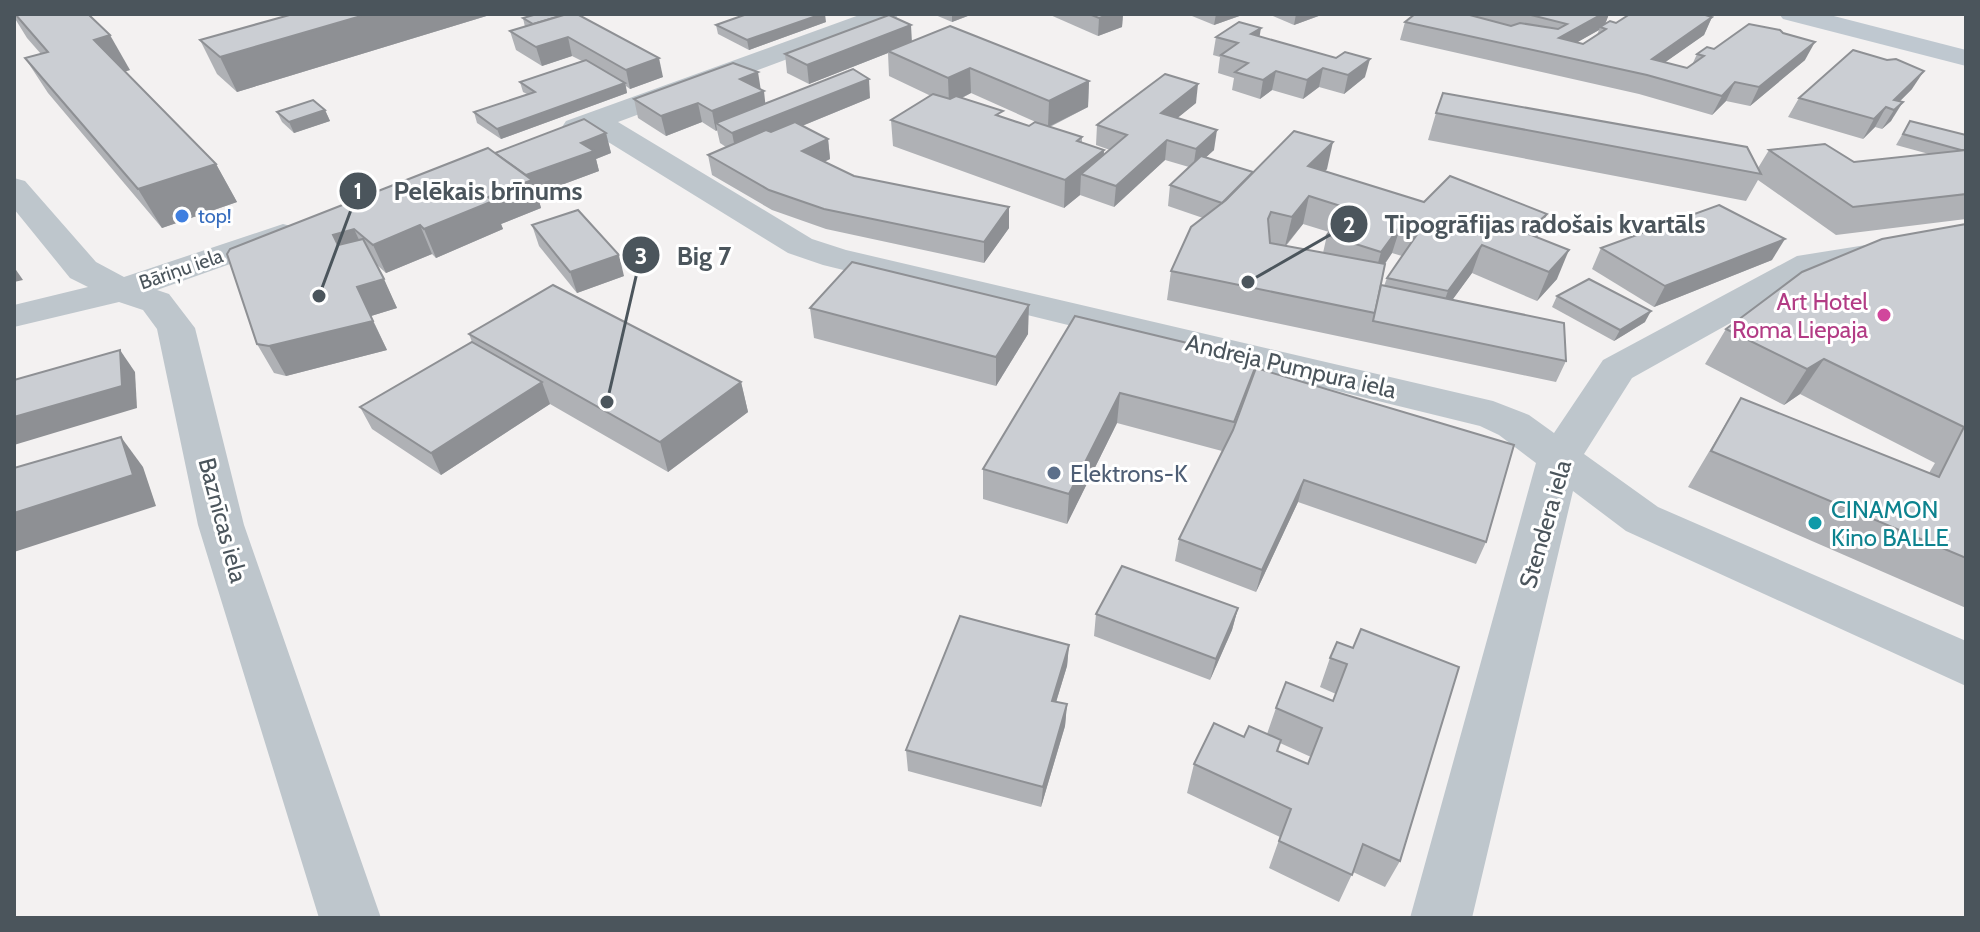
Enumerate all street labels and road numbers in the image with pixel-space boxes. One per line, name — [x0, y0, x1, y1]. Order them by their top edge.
street label: Bāriņu iela — [136, 243, 227, 295]
street label: Andreja Pumpura iela — [1183, 328, 1400, 404]
street label: Baznīcas iela — [192, 454, 254, 586]
street label: Stendera iela — [1513, 456, 1577, 591]

